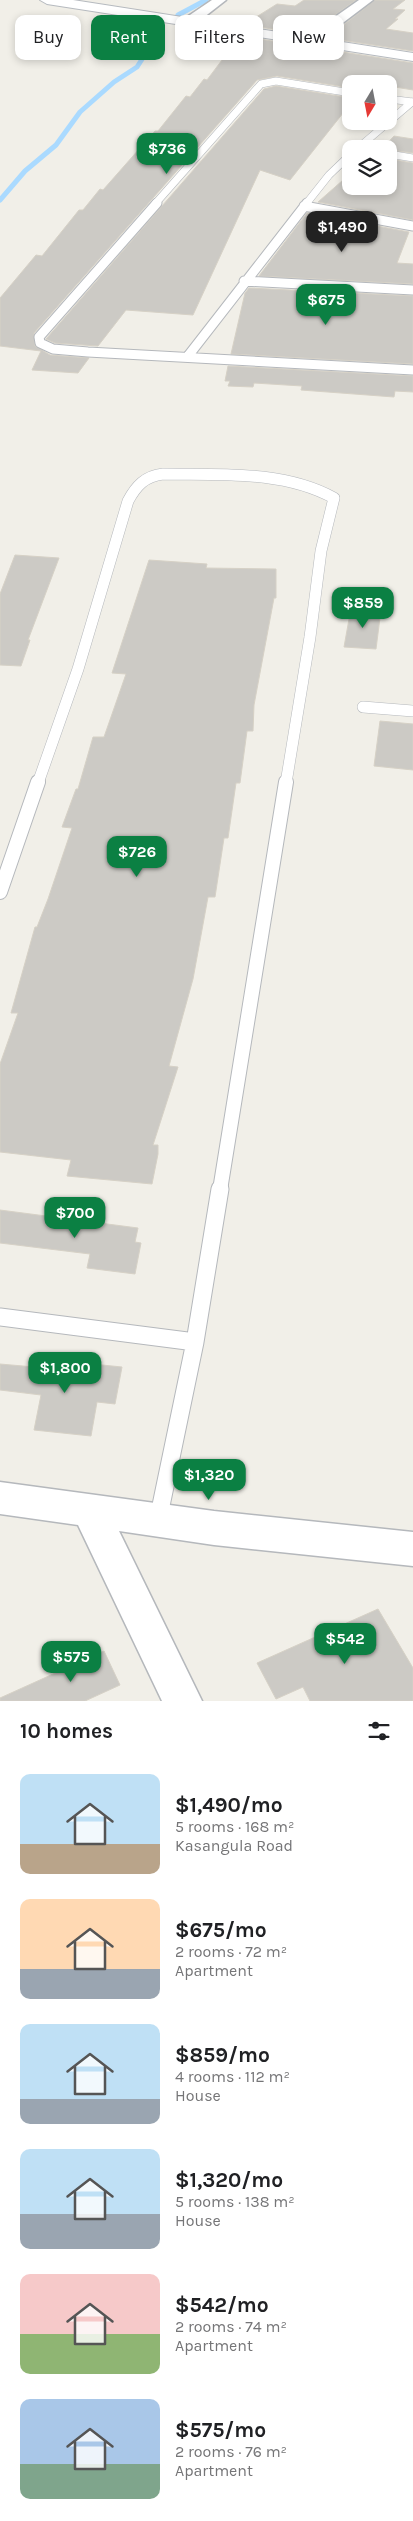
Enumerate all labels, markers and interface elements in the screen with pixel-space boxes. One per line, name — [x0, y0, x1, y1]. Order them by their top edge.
chip: Buy — [15, 15, 81, 60]
chip: Rent — [91, 15, 165, 60]
chip: Filters — [175, 15, 263, 60]
chip: New — [273, 15, 344, 60]
north arrow — [342, 75, 398, 130]
map controls — [342, 75, 397, 195]
pin: $736 — [137, 132, 197, 175]
text: $736 — [148, 139, 186, 158]
button: layers — [342, 140, 397, 195]
pin: $1,490 — [301, 210, 383, 253]
text: $1,490 — [317, 217, 367, 236]
pin: $675 — [296, 284, 356, 326]
text: $675 — [307, 290, 345, 309]
pin: $859 — [333, 586, 393, 629]
text: $859 — [343, 593, 383, 612]
pin: $726 — [107, 836, 167, 878]
text: $726 — [118, 842, 156, 861]
pin: $700 — [45, 1196, 105, 1239]
text: $700 — [55, 1203, 95, 1222]
pin: $1,800 — [24, 1352, 106, 1394]
text: $1,800 — [39, 1358, 91, 1377]
pin: $1,320 — [168, 1458, 250, 1501]
text: $1,320 — [184, 1465, 234, 1484]
pin: $542 — [315, 1622, 375, 1665]
text: $542 — [325, 1629, 365, 1648]
pin: $575 — [41, 1640, 101, 1683]
text: $575 — [52, 1647, 90, 1666]
icon: filters — [365, 1717, 393, 1745]
text: 10 homes — [20, 1719, 113, 1743]
text: $1,490/mo — [175, 1793, 283, 1817]
icon: home — [60, 1794, 120, 1854]
text: 5 rooms · 168 m² — [175, 1817, 294, 1836]
text: Kasangula Road — [175, 1836, 293, 1855]
text: $675/mo — [175, 1918, 267, 1942]
icon: home — [60, 1919, 120, 1979]
text: 2 rooms · 72 m² — [175, 1942, 287, 1961]
text: Apartment — [175, 1961, 253, 1980]
text: $859/mo — [175, 2043, 270, 2067]
icon: home — [60, 2044, 120, 2104]
text: 4 rooms · 112 m² — [175, 2067, 290, 2086]
text: House — [175, 2086, 221, 2105]
text: $1,320/mo — [175, 2168, 283, 2192]
icon: home — [60, 2169, 120, 2229]
text: 5 rooms · 138 m² — [175, 2192, 295, 2211]
text: House — [175, 2211, 221, 2230]
text: $542/mo — [175, 2293, 269, 2317]
icon: home — [60, 2294, 120, 2354]
text: 2 rooms · 74 m² — [175, 2317, 287, 2336]
text: Apartment — [175, 2336, 253, 2355]
text: $575/mo — [175, 2418, 266, 2442]
icon: home — [60, 2419, 120, 2479]
text: 2 rooms · 76 m² — [175, 2442, 287, 2461]
text: Apartment — [175, 2461, 253, 2480]

